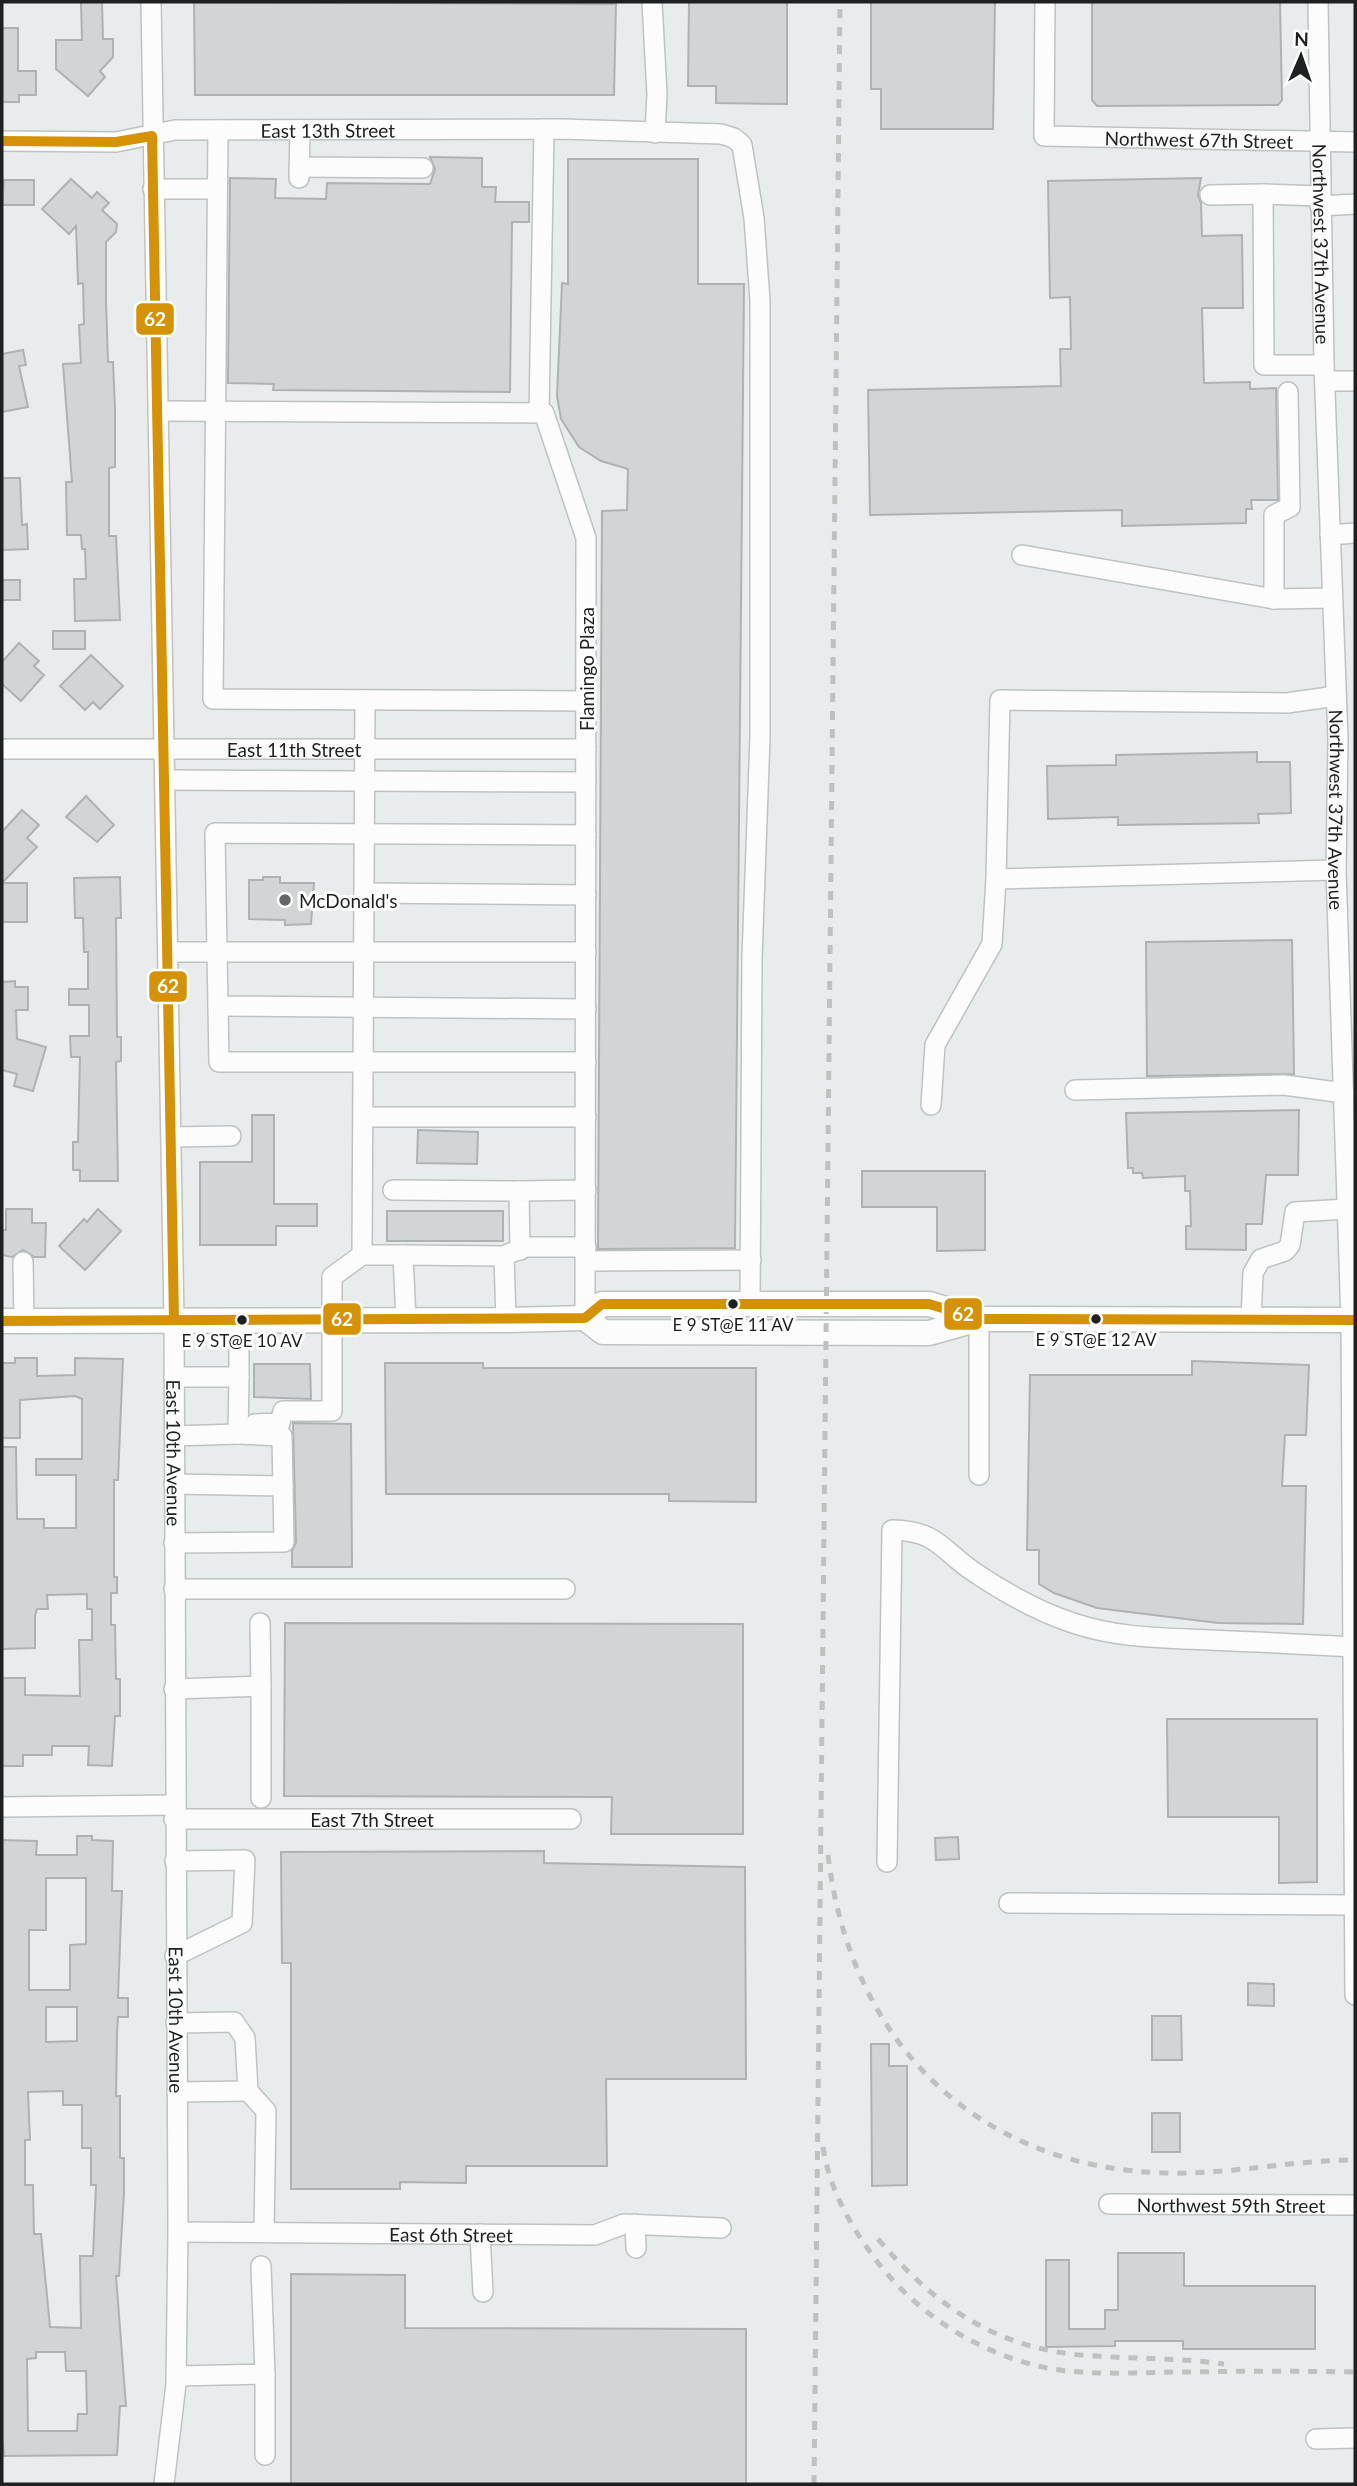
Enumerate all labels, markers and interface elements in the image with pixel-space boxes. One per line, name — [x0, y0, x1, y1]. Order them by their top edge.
north arrow — [1266, 21, 1336, 91]
text: N — [1294, 27, 1309, 50]
street label: East 13th Street — [260, 118, 395, 141]
street label: Northwest 67th Street — [1105, 126, 1294, 152]
street label: Northwest 37th Avenue — [1309, 143, 1335, 345]
line badge: 62 — [135, 302, 175, 336]
text: 62 — [144, 307, 166, 330]
street label: Flamingo Plaza — [575, 607, 598, 731]
street label: Northwest 37th Avenue — [1324, 709, 1350, 910]
street label: East 11th Street — [227, 738, 362, 761]
place label: McDonald's — [299, 889, 398, 912]
marker: McDonald's — [277, 892, 293, 908]
line badge: 62 — [148, 970, 188, 1003]
text: 62 — [157, 974, 179, 997]
marker: E 9 ST@E 11 AV — [726, 1297, 740, 1311]
line badge: 62 — [943, 1297, 983, 1331]
line badge: 62 — [322, 1302, 362, 1336]
text: 62 — [952, 1302, 974, 1325]
text: 62 — [331, 1307, 353, 1330]
marker: E 9 ST@E 12 AV — [1089, 1312, 1103, 1326]
marker: E 9 ST@E 10 AV — [235, 1313, 249, 1327]
place label: E 9 ST@E 11 AV — [673, 1314, 794, 1335]
place label: E 9 ST@E 12 AV — [1036, 1329, 1157, 1350]
place label: E 9 ST@E 10 AV — [182, 1330, 303, 1351]
street label: East 10th Avenue — [163, 1379, 186, 1526]
street label: East 7th Street — [310, 1808, 434, 1831]
street label: East 10th Avenue — [165, 1946, 189, 2093]
street label: Northwest 59th Street — [1137, 2193, 1325, 2216]
street label: East 6th Street — [389, 2222, 513, 2246]

